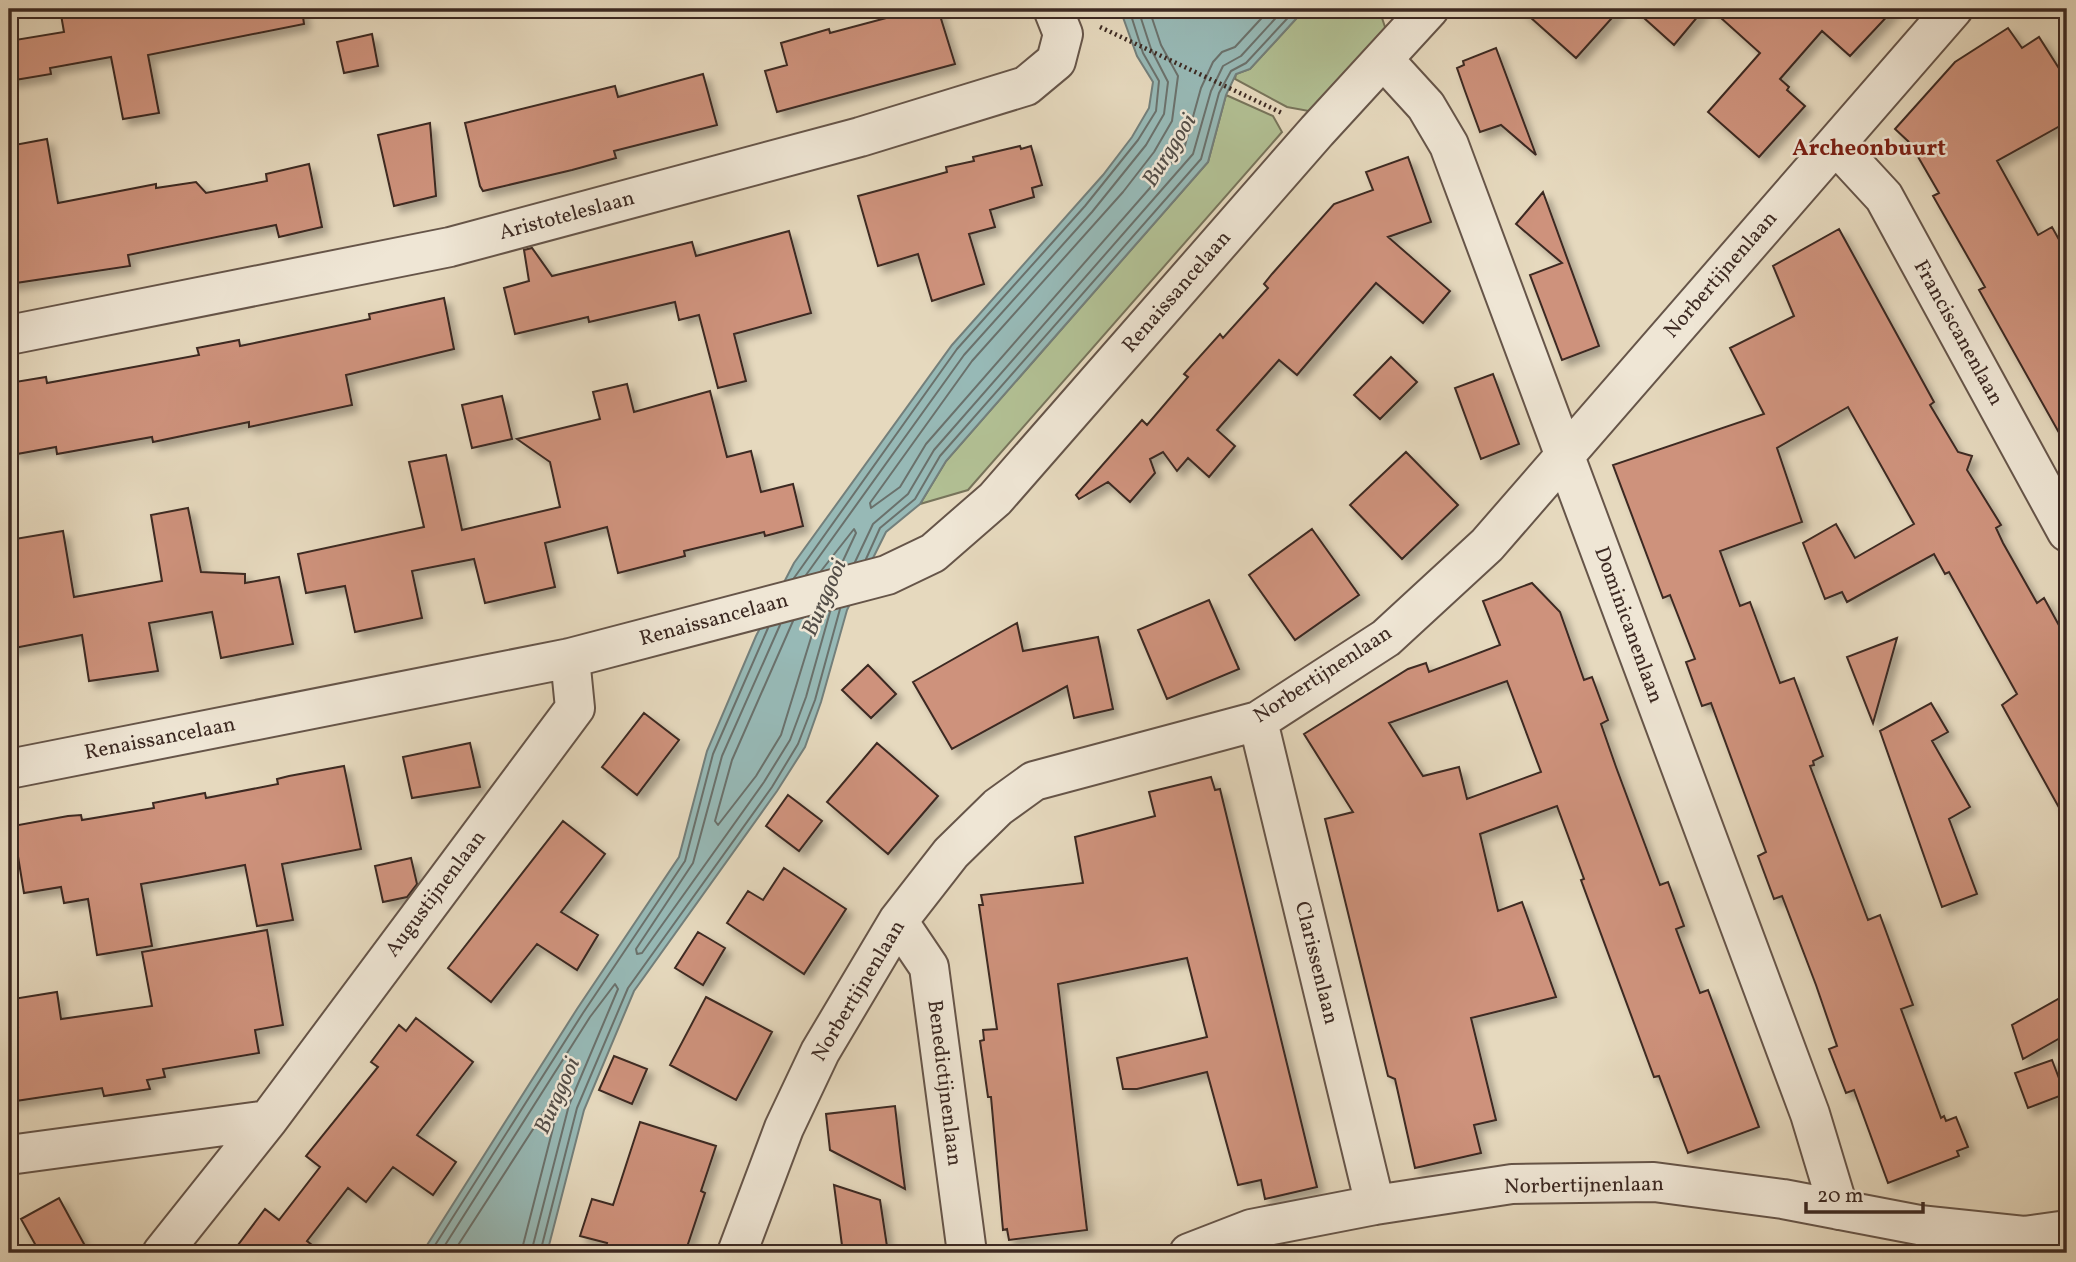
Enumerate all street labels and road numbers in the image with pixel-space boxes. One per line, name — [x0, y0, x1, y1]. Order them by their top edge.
street label: Aristoteleslaan — [496, 184, 638, 248]
street label: Norbertijnenlaan — [1658, 205, 1784, 345]
street label: Renaissancelaan — [1116, 225, 1238, 359]
street label: Franciscanenlaan — [1906, 255, 2010, 411]
street label: Dominicanenlaan — [1586, 543, 1670, 707]
street label: Renaissancelaan — [636, 586, 792, 654]
street label: Norbertijnenlaan — [1248, 619, 1398, 731]
street label: Renaissancelaan — [82, 710, 238, 768]
street label: Augustijnenlaan — [379, 825, 493, 963]
street label: Clarissenlaan — [1287, 898, 1345, 1028]
street label: Norbertijnenlaan — [805, 915, 913, 1067]
street label: Benedictijnenlaan — [919, 998, 969, 1168]
street label: Norbertijnenlaan — [1504, 1170, 1664, 1202]

